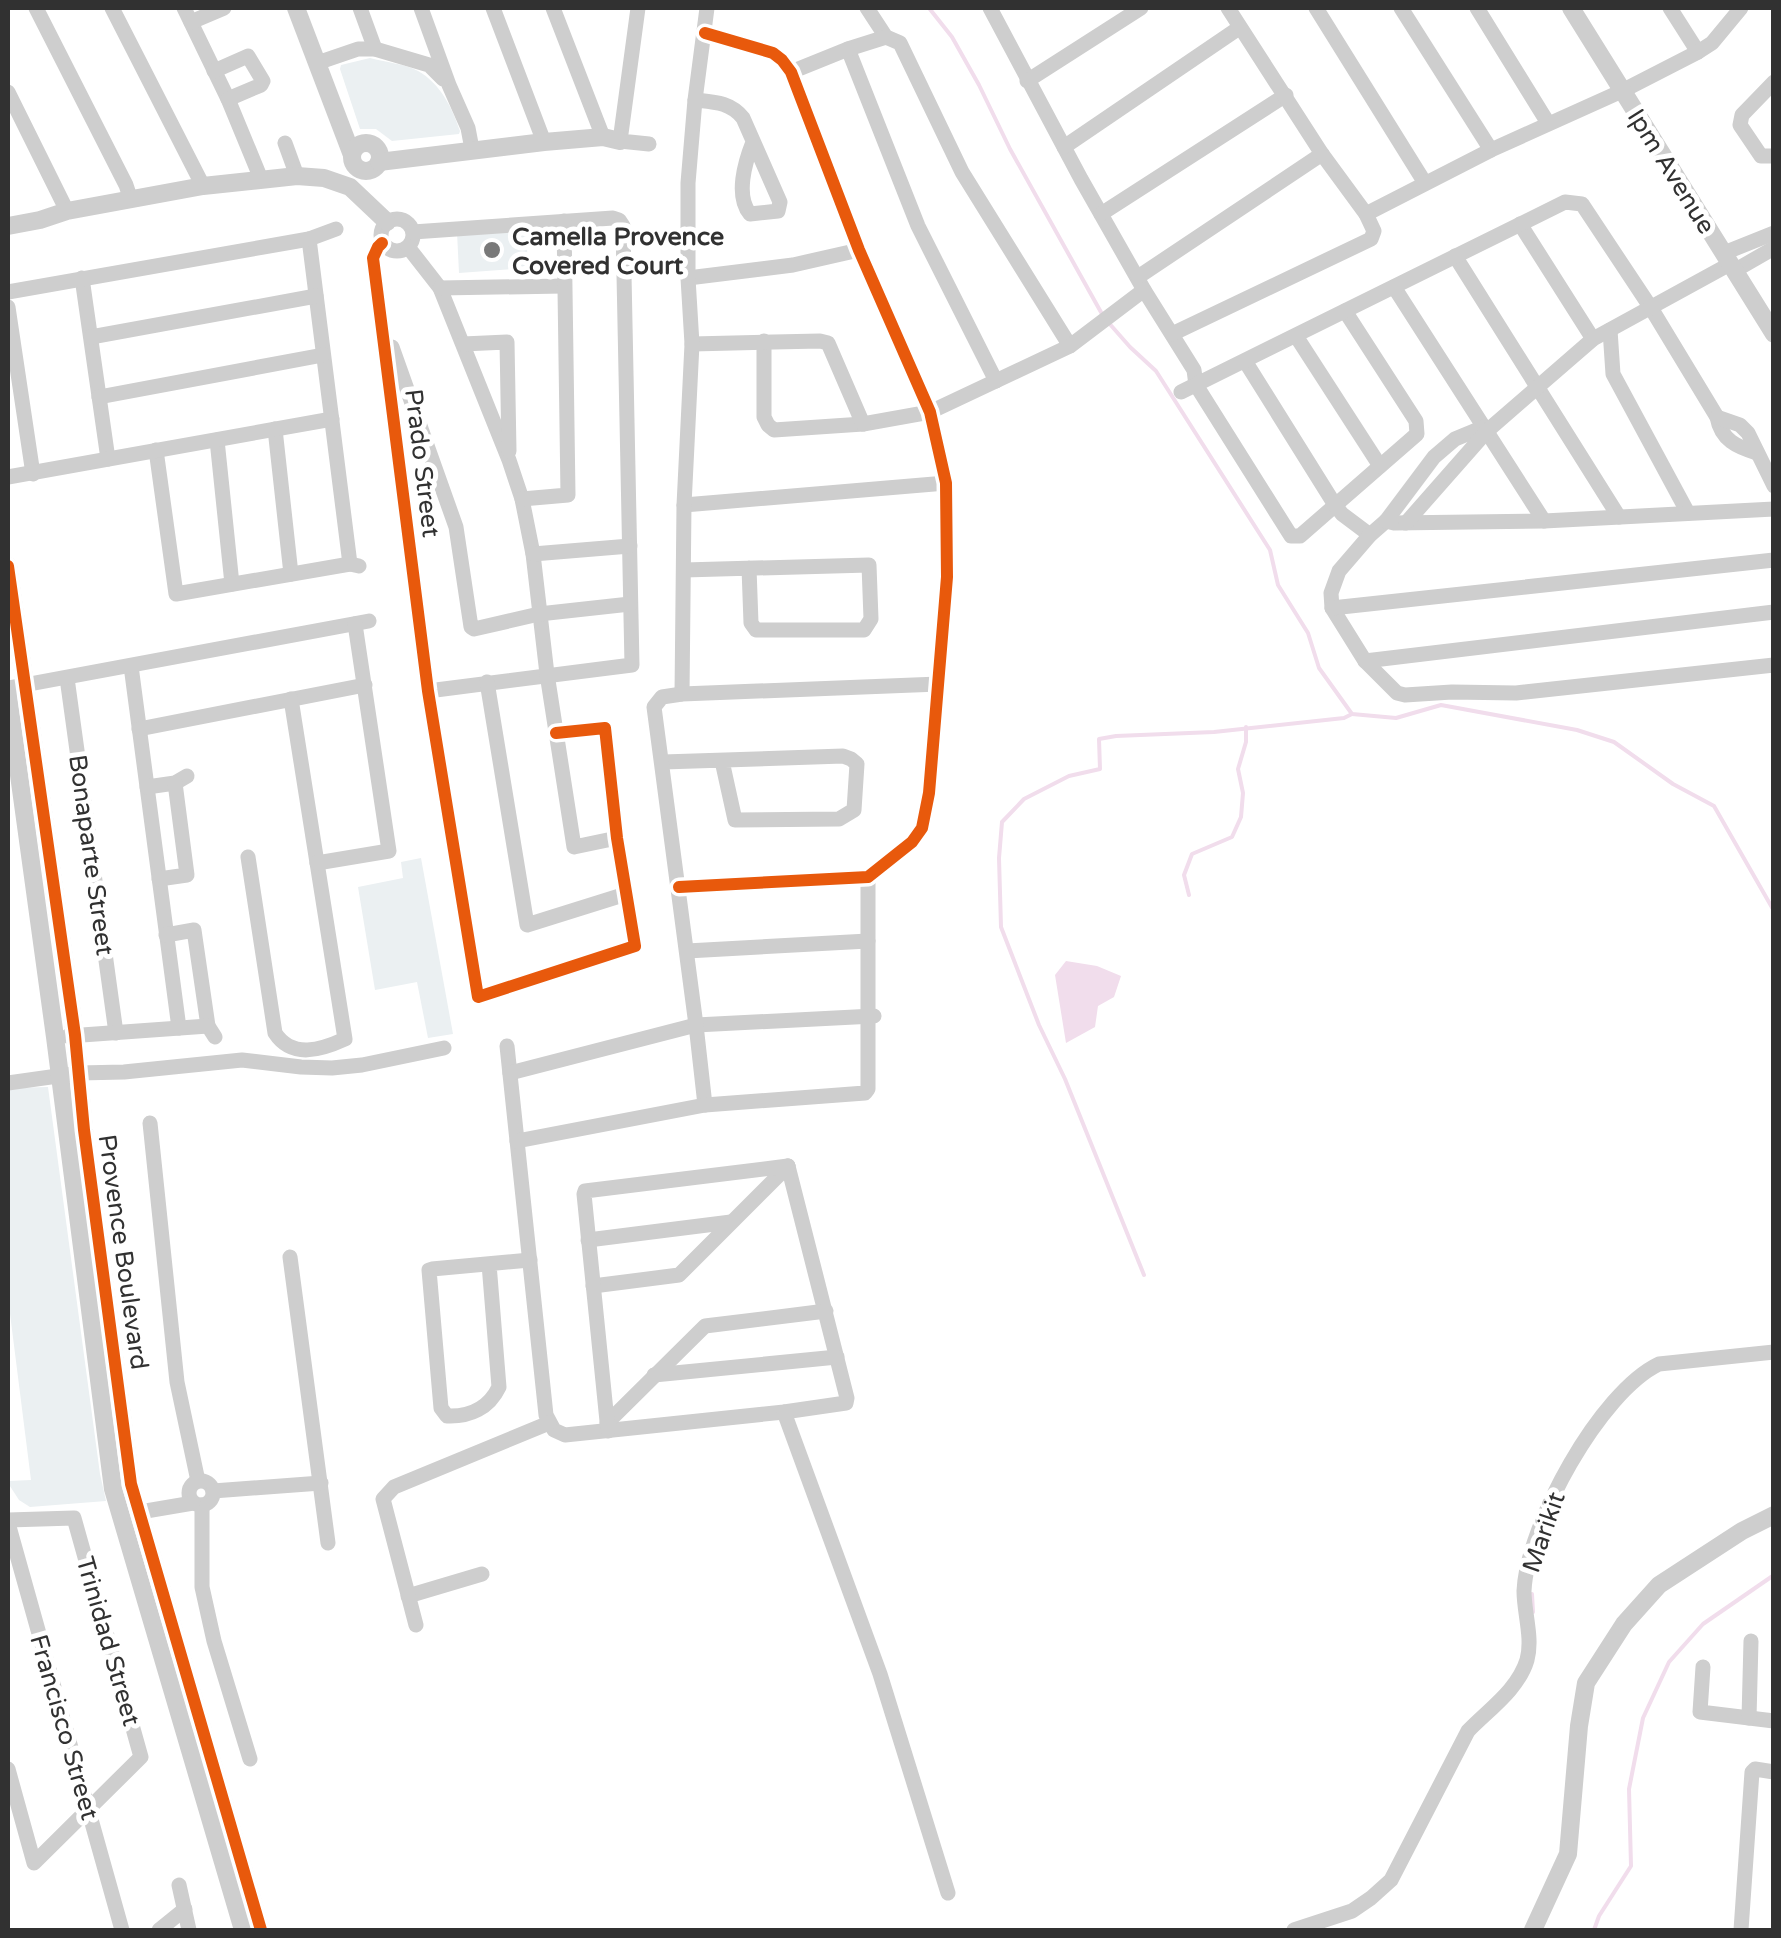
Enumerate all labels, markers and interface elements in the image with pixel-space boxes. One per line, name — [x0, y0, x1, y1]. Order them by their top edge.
street label: Ipm Avenue — [1621, 104, 1721, 240]
place label: Camella Provence Covered Court — [512, 222, 724, 281]
marker: Camella Provence Covered Court — [481, 239, 503, 261]
street label: Prado Street — [398, 387, 446, 539]
street label: Bonaparte Street — [62, 753, 120, 958]
street label: Provence Boulevard — [92, 1133, 154, 1372]
street label: Marikit — [1516, 1488, 1572, 1577]
street label: Trinidad Street — [70, 1553, 147, 1730]
street label: Francisco Street — [23, 1631, 105, 1824]

